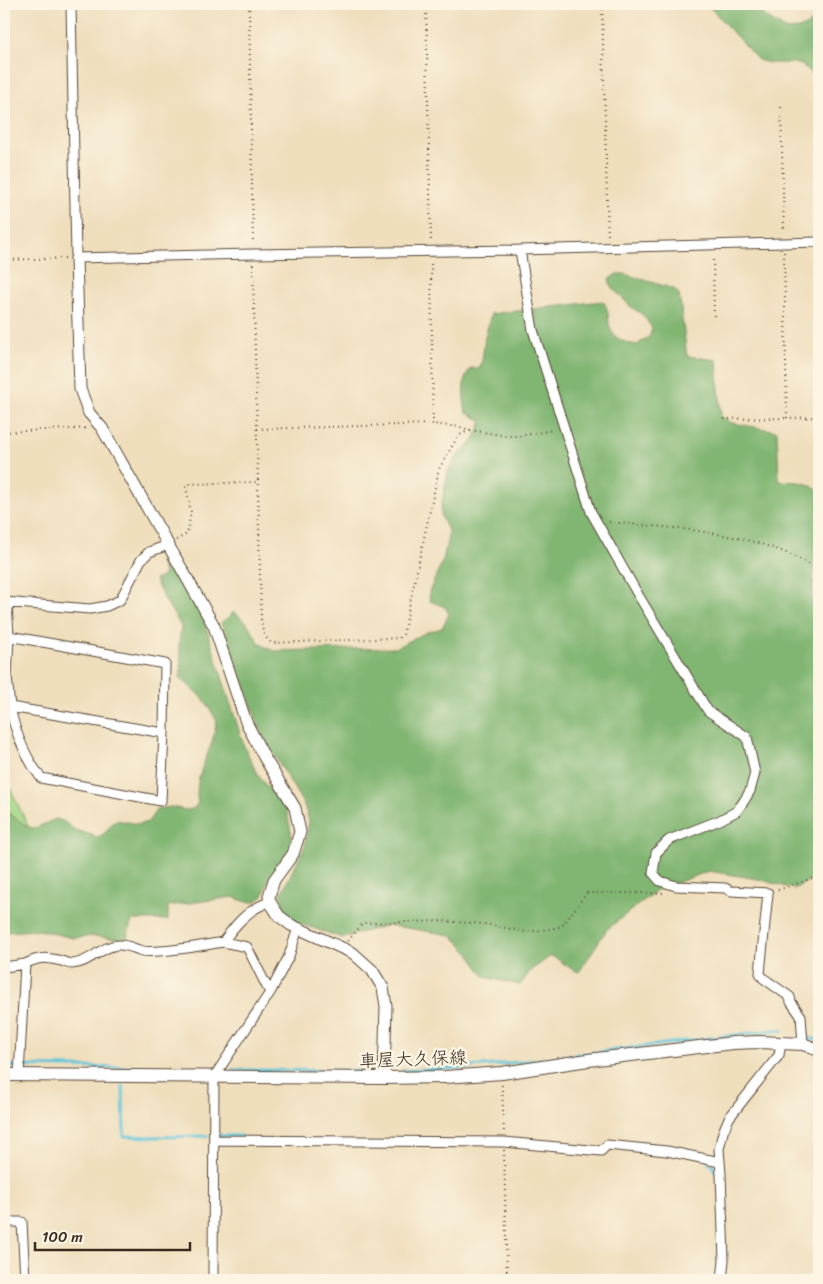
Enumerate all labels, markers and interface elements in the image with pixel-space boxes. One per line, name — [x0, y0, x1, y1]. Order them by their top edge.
street label: 車屋大久保線 — [358, 1041, 468, 1077]
scale bar — [35, 1219, 190, 1251]
text: 100 m — [42, 1224, 83, 1250]

